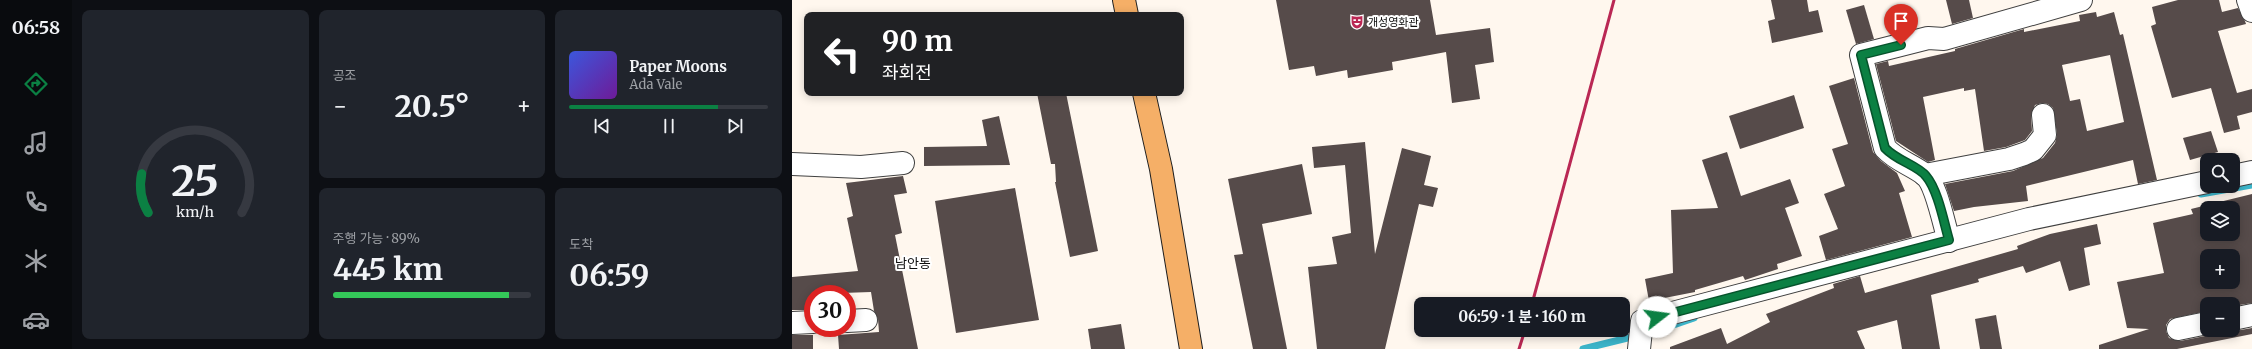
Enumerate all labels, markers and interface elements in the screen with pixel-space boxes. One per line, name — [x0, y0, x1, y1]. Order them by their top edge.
pin — [1884, 4, 1918, 45]
icon: arrive — [1890, 10, 1912, 32]
theatre icon: 개성영화관 — [1349, 14, 1365, 30]
place label: 개성영화관 — [1368, 15, 1419, 29]
text: 06:58 — [12, 16, 60, 39]
text: 90 m — [882, 23, 953, 59]
icon: left — [816, 28, 868, 80]
text: Paper Moons — [629, 57, 727, 76]
text: 좌회전 — [882, 61, 932, 84]
text: 공조 — [333, 67, 357, 84]
icon: directions — [22, 70, 50, 98]
text: Ada Vale — [629, 76, 682, 93]
text: 20.5° — [395, 87, 469, 125]
text: − — [333, 92, 347, 120]
text: + — [517, 92, 531, 120]
icon: previous — [591, 115, 613, 137]
icon: pause — [658, 115, 680, 137]
icon: next — [724, 115, 746, 137]
icon: music — [22, 129, 50, 157]
map controls — [2200, 153, 2240, 337]
button: search — [2200, 153, 2240, 193]
text: 25 — [171, 154, 219, 206]
icon: phone — [22, 188, 50, 216]
button: layers — [2200, 201, 2240, 241]
text: km/h — [176, 202, 215, 220]
text: 주행 가능 · 89% — [333, 230, 420, 247]
text: 도착 — [569, 236, 593, 253]
icon: climate — [22, 247, 50, 275]
button: + — [2200, 249, 2240, 289]
text: 445 km — [333, 250, 443, 288]
district label: 남안동 — [895, 255, 931, 272]
text: 06:59 — [569, 256, 649, 294]
speed limit sign: 30 — [804, 285, 856, 337]
position arrow — [1636, 296, 1678, 338]
button: − — [2200, 297, 2240, 337]
icon: car — [22, 306, 50, 334]
text: 06:59 · 1 분 · 160 m — [1458, 307, 1586, 326]

